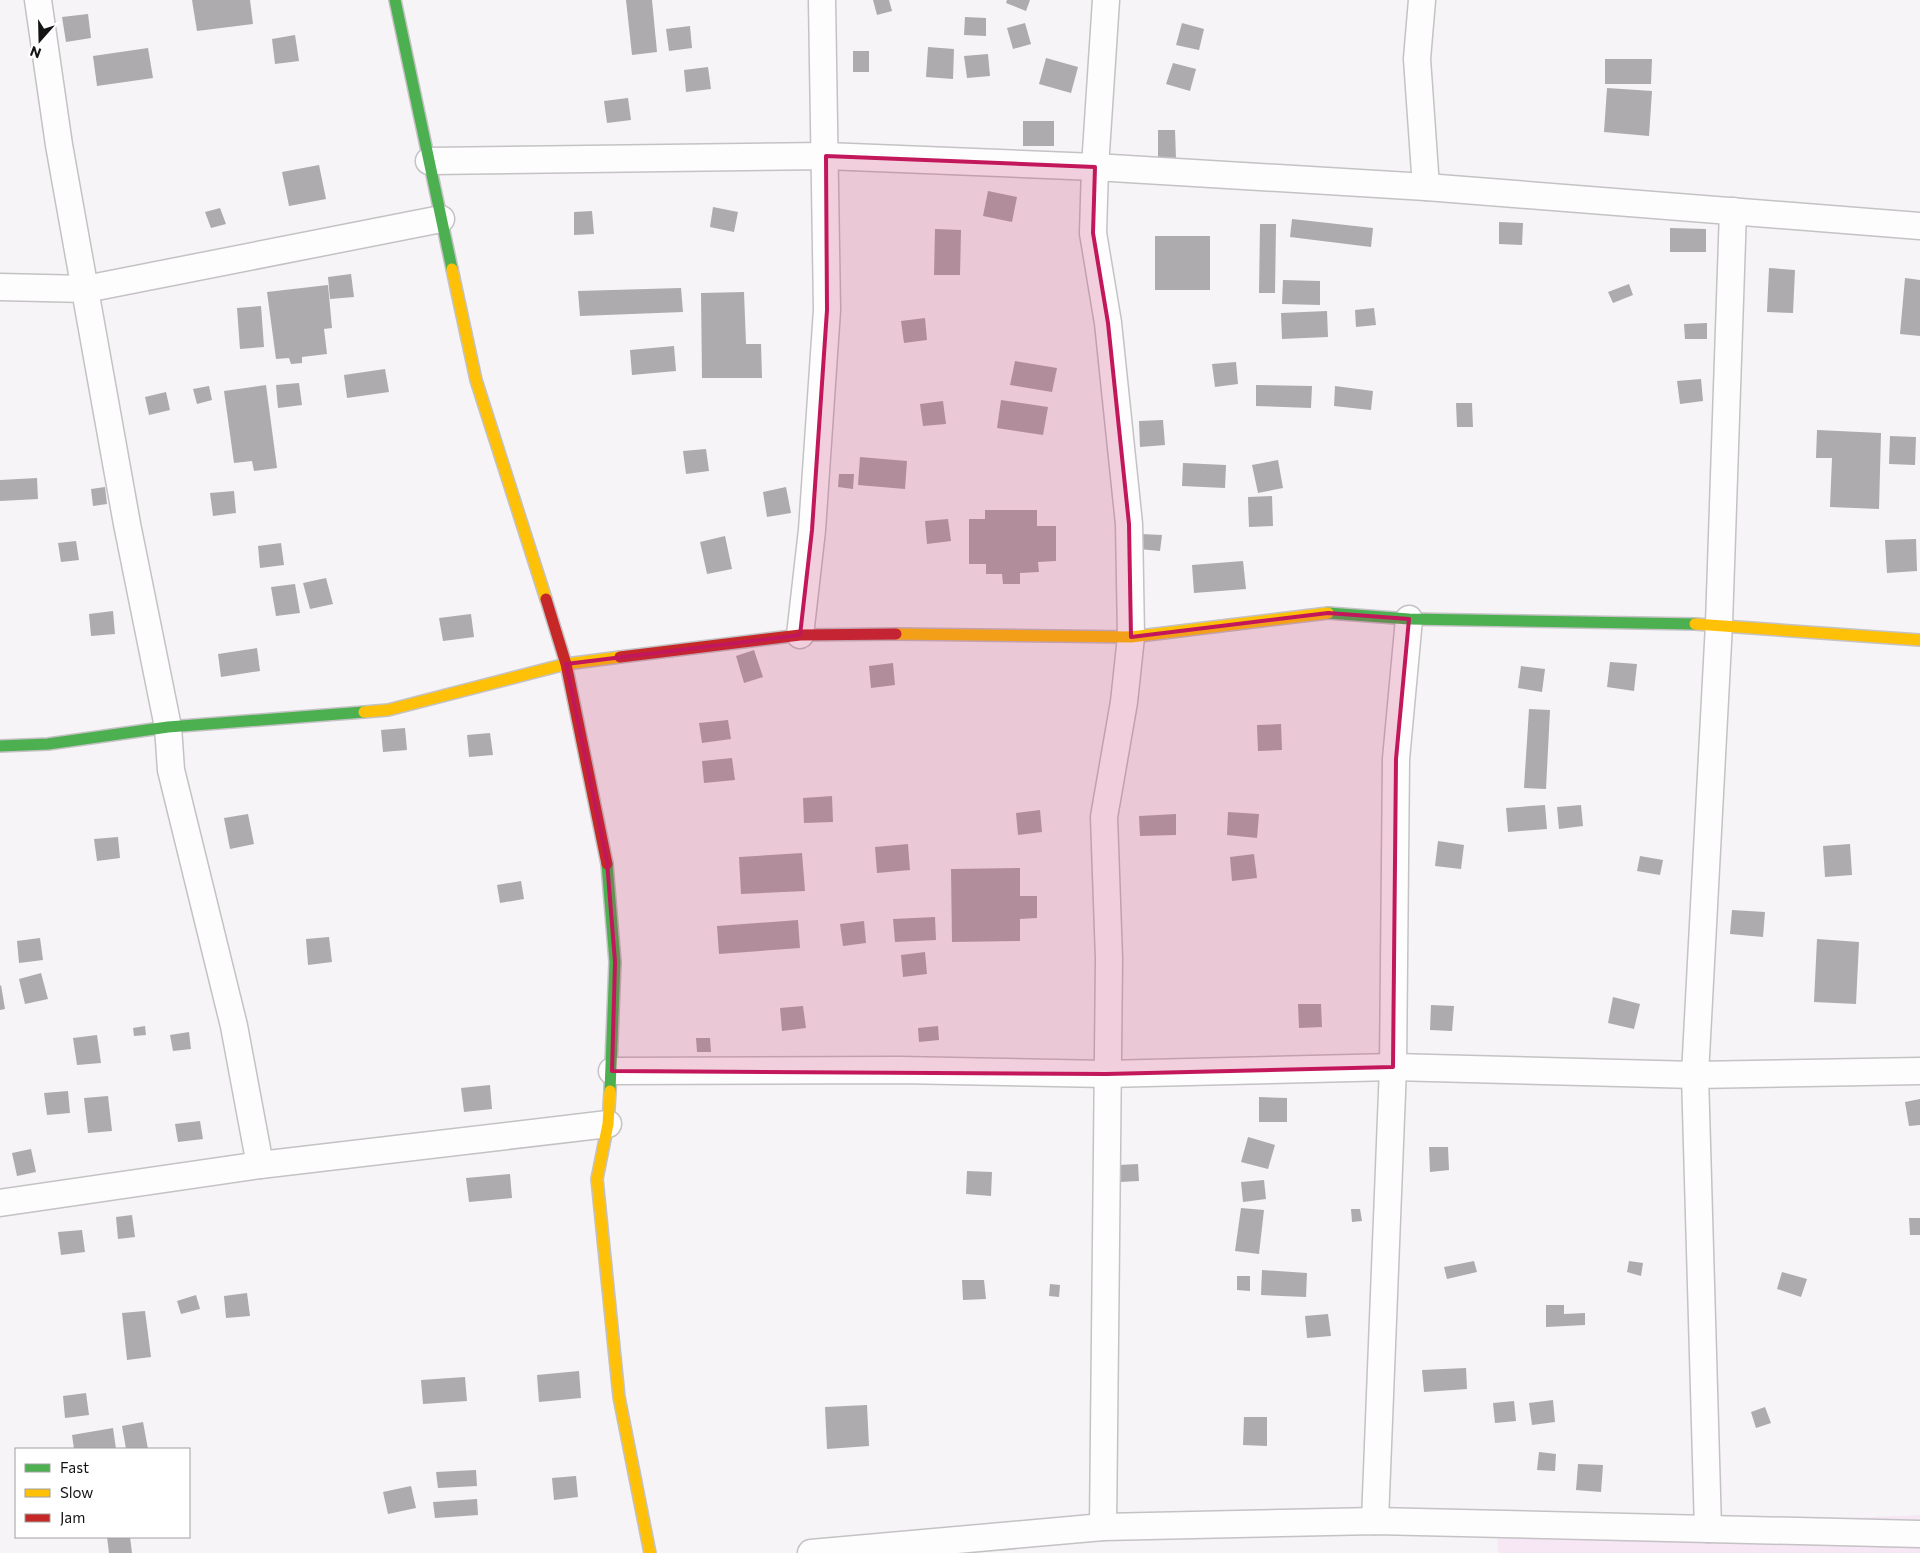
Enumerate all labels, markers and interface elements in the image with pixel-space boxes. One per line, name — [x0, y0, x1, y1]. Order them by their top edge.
north arrow — [15, 15, 65, 65]
text: N — [28, 43, 43, 62]
legend — [15, 1448, 190, 1538]
text: Fast — [60, 1458, 89, 1476]
text: Slow — [60, 1483, 93, 1501]
text: Jam — [60, 1508, 85, 1526]

